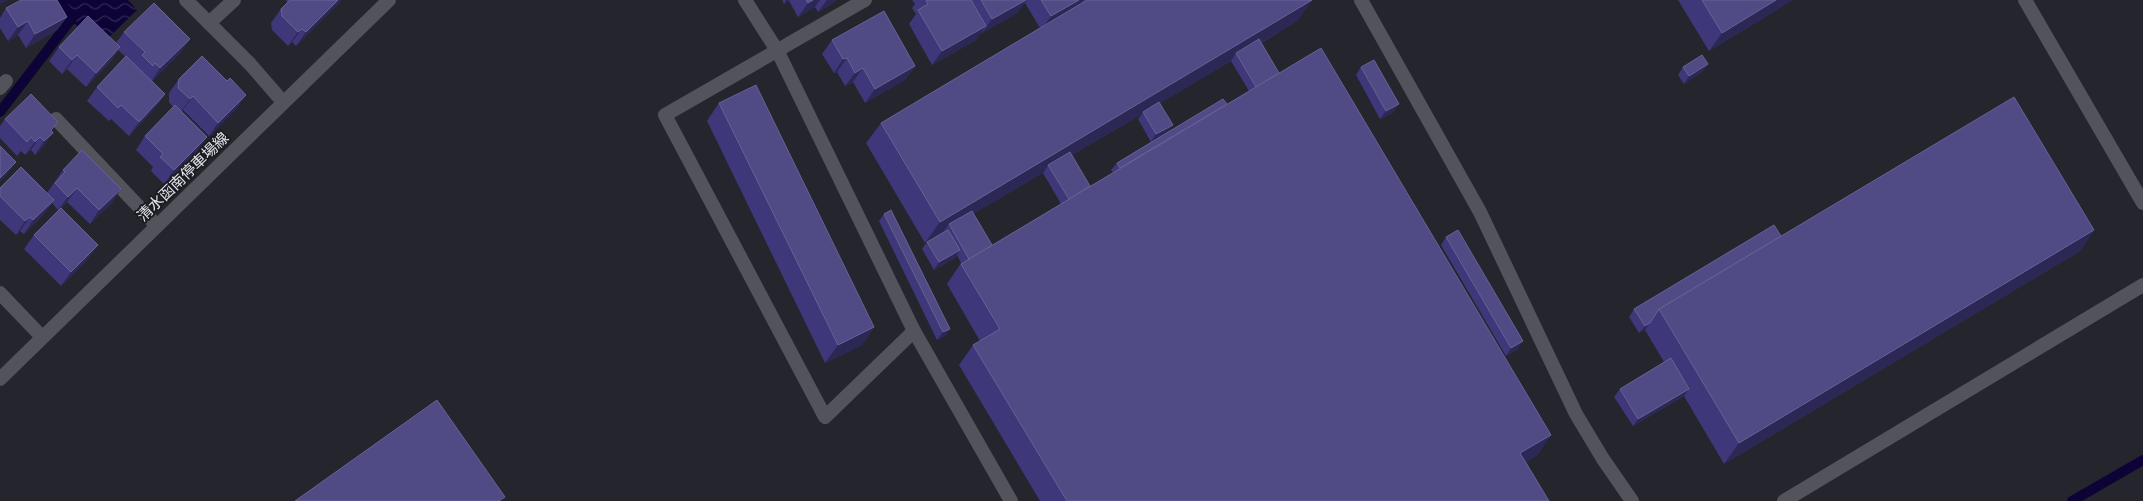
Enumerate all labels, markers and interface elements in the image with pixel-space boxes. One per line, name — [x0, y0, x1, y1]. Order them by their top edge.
street label: 清水函南停車場線 — [133, 128, 232, 225]

